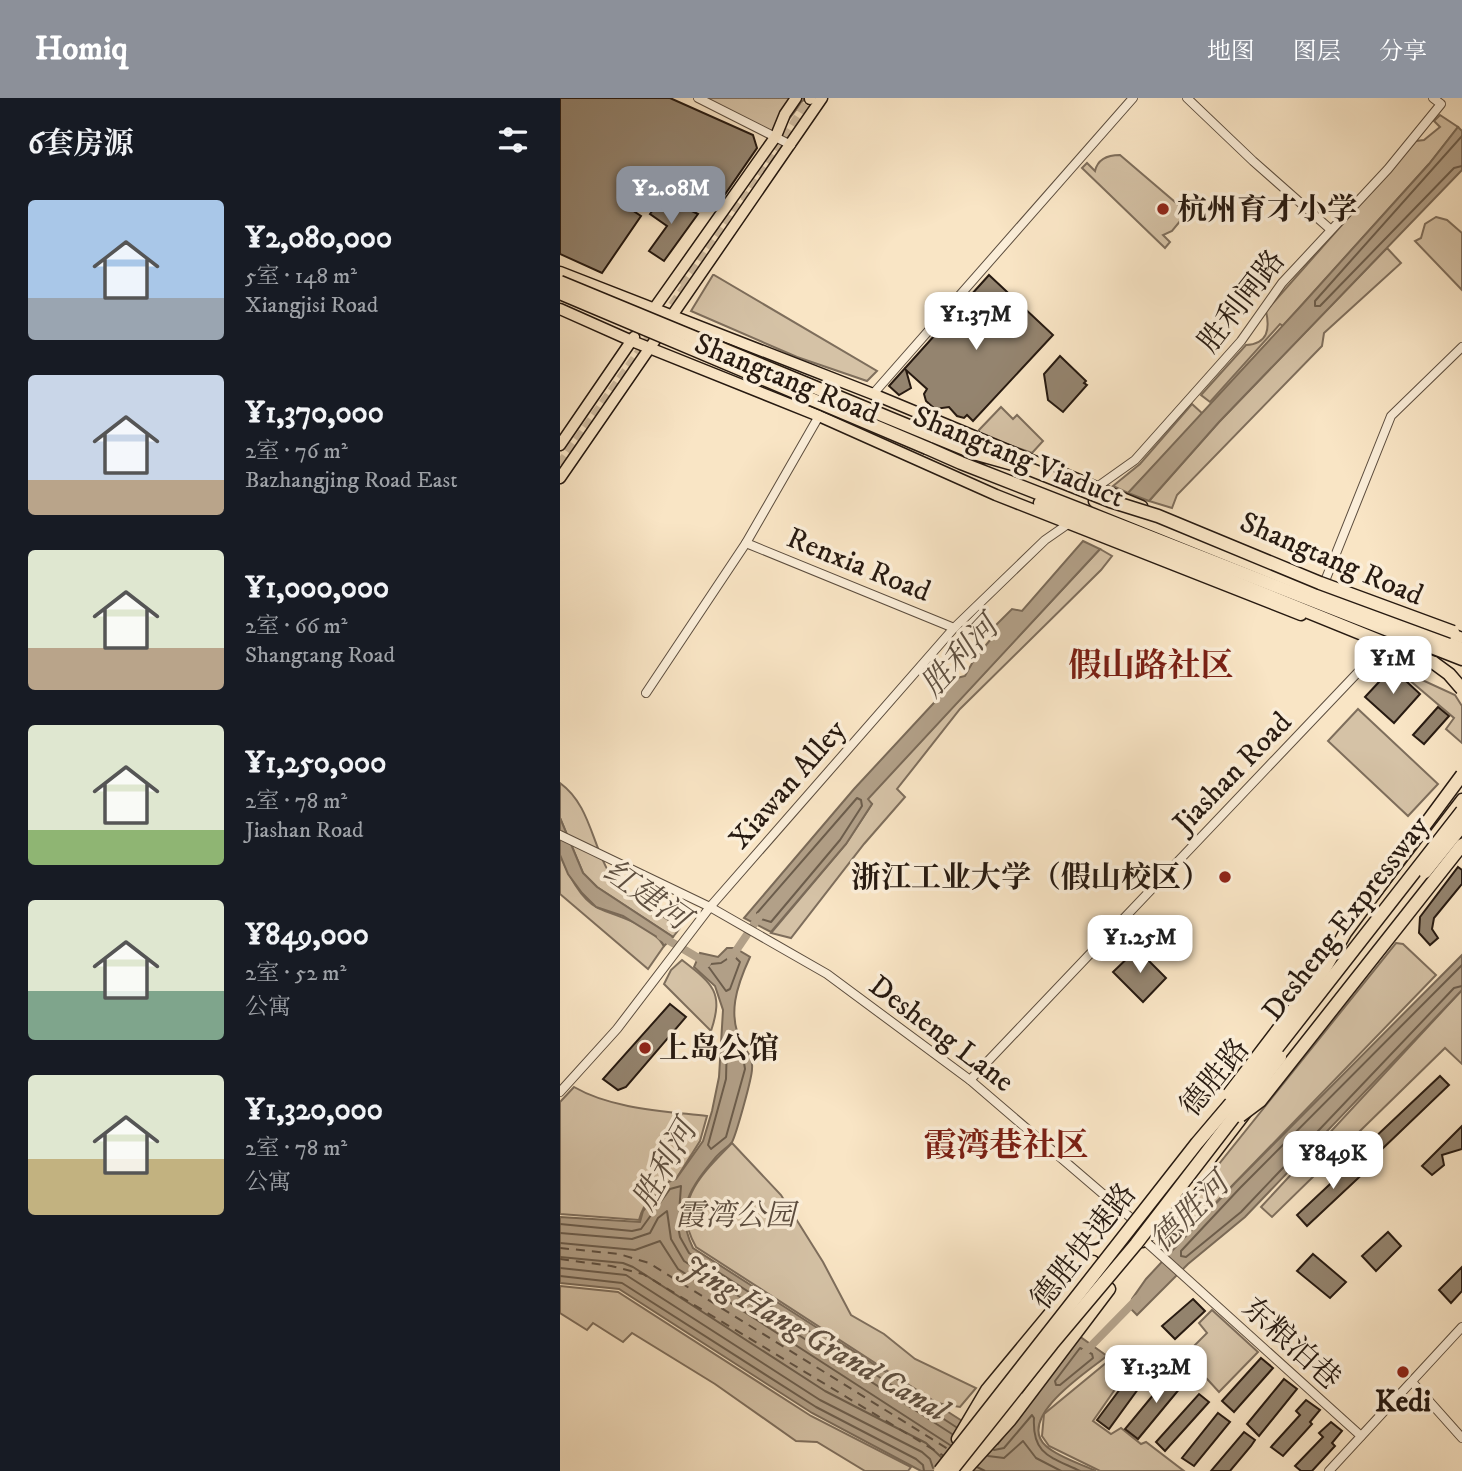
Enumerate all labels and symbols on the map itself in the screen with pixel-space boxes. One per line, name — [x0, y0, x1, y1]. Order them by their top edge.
pin: ¥2.08M — [614, 166, 728, 226]
place label: 杭州育才小学 — [1177, 192, 1357, 229]
marker: 杭州育才小学 — [1155, 201, 1171, 217]
street label: 胜利闸路 — [1191, 243, 1294, 361]
pin: ¥1.37M — [919, 292, 1033, 352]
street label: Shangtang Road — [689, 326, 884, 433]
street label: Shangtang Viaduct — [907, 398, 1130, 517]
street label: Shangtang Road — [1234, 504, 1429, 615]
street label: Renxia Road — [781, 520, 936, 611]
water label: 胜利河 — [913, 605, 1011, 706]
pin: ¥1M — [1359, 636, 1427, 696]
district label: 假山路社区 — [1069, 646, 1234, 687]
street label: Jiashan Road — [1164, 705, 1300, 844]
street label: Xiawan Alley — [722, 712, 855, 857]
street label: Desheng Expressway — [1255, 808, 1438, 1029]
water label: 红建河 — [595, 852, 701, 942]
place label: 浙江工业大学（假山校区） — [851, 860, 1211, 897]
marker: 浙江工业大学（假山校区） — [1217, 869, 1233, 885]
pin: ¥1.25M — [1083, 916, 1197, 975]
street label: Desheng Lane — [861, 968, 1021, 1101]
place label: 上岛公馆 — [659, 1031, 779, 1068]
street label: 德胜路 — [1172, 1031, 1258, 1125]
marker: 上岛公馆 — [637, 1040, 653, 1056]
water label: 胜利河 — [625, 1110, 709, 1218]
district label: 霞湾巷社区 — [924, 1126, 1089, 1167]
pin: ¥849K — [1284, 1132, 1382, 1191]
water label: 德胜河 — [1142, 1162, 1242, 1262]
street label: 德胜快速路 — [1023, 1176, 1145, 1317]
park label: 霞湾公园 — [675, 1198, 799, 1235]
water label: Jing Hang Grand Canal — [674, 1246, 957, 1433]
street label: 东粮泊巷 — [1234, 1290, 1348, 1398]
pin: ¥1.32M — [1099, 1346, 1213, 1405]
marker: Kedi — [1395, 1364, 1411, 1380]
place label: Kedi — [1375, 1384, 1431, 1421]

